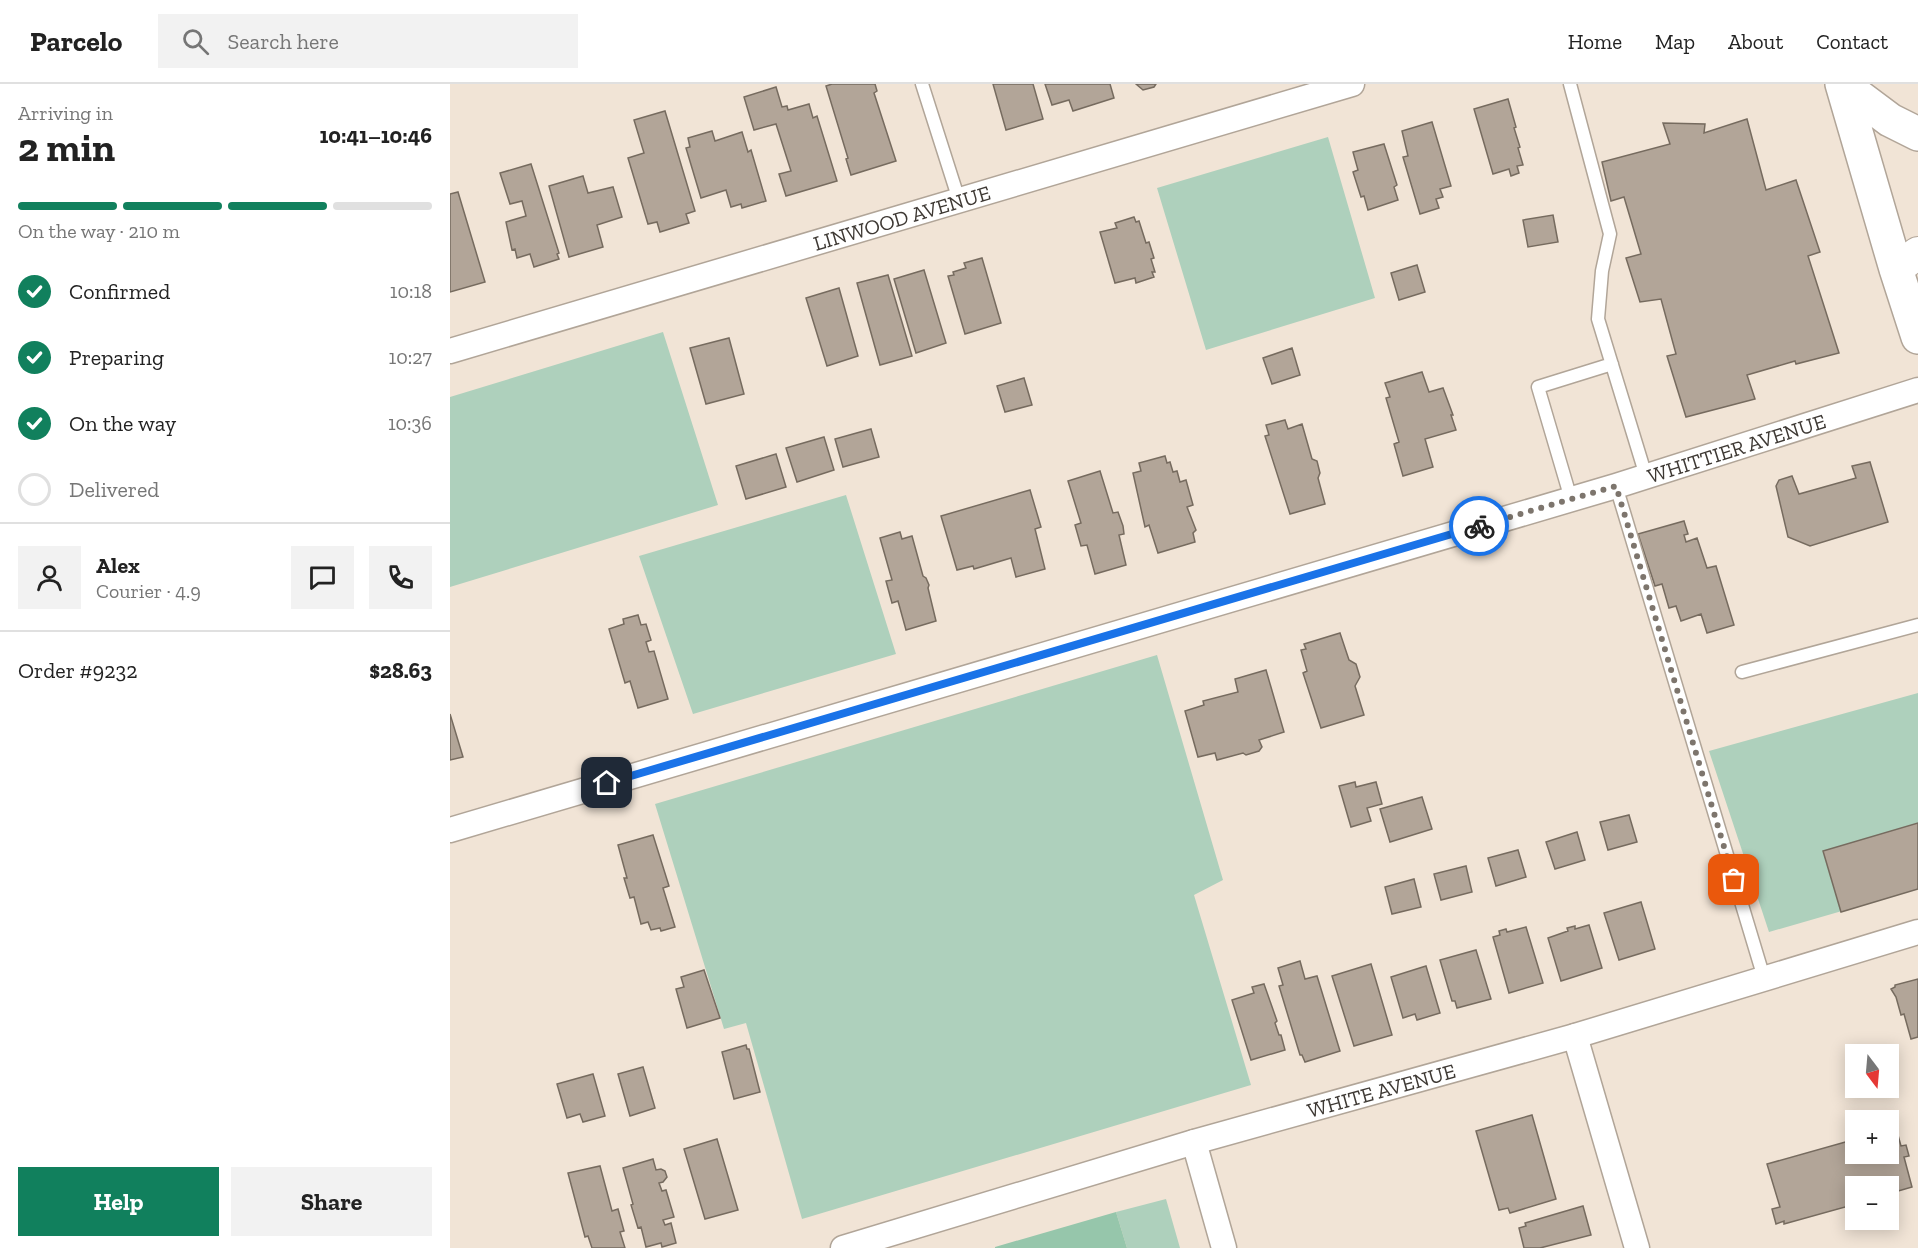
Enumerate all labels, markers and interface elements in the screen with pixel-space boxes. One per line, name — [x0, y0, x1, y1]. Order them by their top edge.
search box — [158, 14, 578, 68]
text: Parcelo — [30, 25, 122, 58]
icon: search — [179, 25, 212, 58]
text: Search here — [227, 28, 339, 55]
text: Home — [1568, 29, 1622, 54]
text: Map — [1655, 29, 1695, 54]
text: About — [1728, 29, 1783, 54]
text: Contact — [1816, 29, 1888, 54]
text: Arriving in — [18, 101, 113, 125]
text: 10:41–10:46 — [319, 122, 432, 149]
text: 2 min — [18, 124, 115, 171]
street label: LINWOOD AVENUE — [810, 179, 993, 255]
text: On the way · 210 m — [18, 219, 180, 243]
icon: check — [18, 275, 51, 308]
text: Confirmed — [69, 278, 170, 305]
text: 10:18 — [390, 279, 432, 303]
icon: check — [18, 341, 51, 374]
text: Preparing — [69, 344, 164, 371]
text: 10:27 — [389, 345, 432, 369]
icon: check — [18, 407, 51, 440]
street label: WHITTIER AVENUE — [1644, 408, 1829, 488]
text: On the way — [69, 410, 176, 437]
text: 10:36 — [388, 411, 432, 435]
text: Delivered — [69, 476, 159, 503]
courier — [1449, 496, 1509, 556]
icon: bike — [1463, 510, 1496, 543]
button: person — [18, 546, 81, 609]
button: chat — [291, 546, 354, 609]
button: phone — [369, 546, 432, 609]
text: Alex — [96, 552, 140, 579]
text: Courier · 4.9 — [96, 579, 201, 603]
text: Order #9232 — [18, 657, 138, 684]
text: $28.63 — [369, 657, 432, 684]
pin — [581, 757, 632, 808]
icon: home — [590, 766, 623, 799]
pin — [1708, 854, 1759, 905]
icon: bag — [1717, 863, 1750, 896]
north arrow — [1845, 1044, 1899, 1098]
map controls — [1845, 1044, 1899, 1230]
street label: WHITE AVENUE — [1304, 1057, 1458, 1122]
button: + — [1845, 1110, 1899, 1164]
button: Help — [18, 1167, 219, 1236]
button: Share — [231, 1167, 432, 1236]
button: − — [1845, 1176, 1899, 1230]

